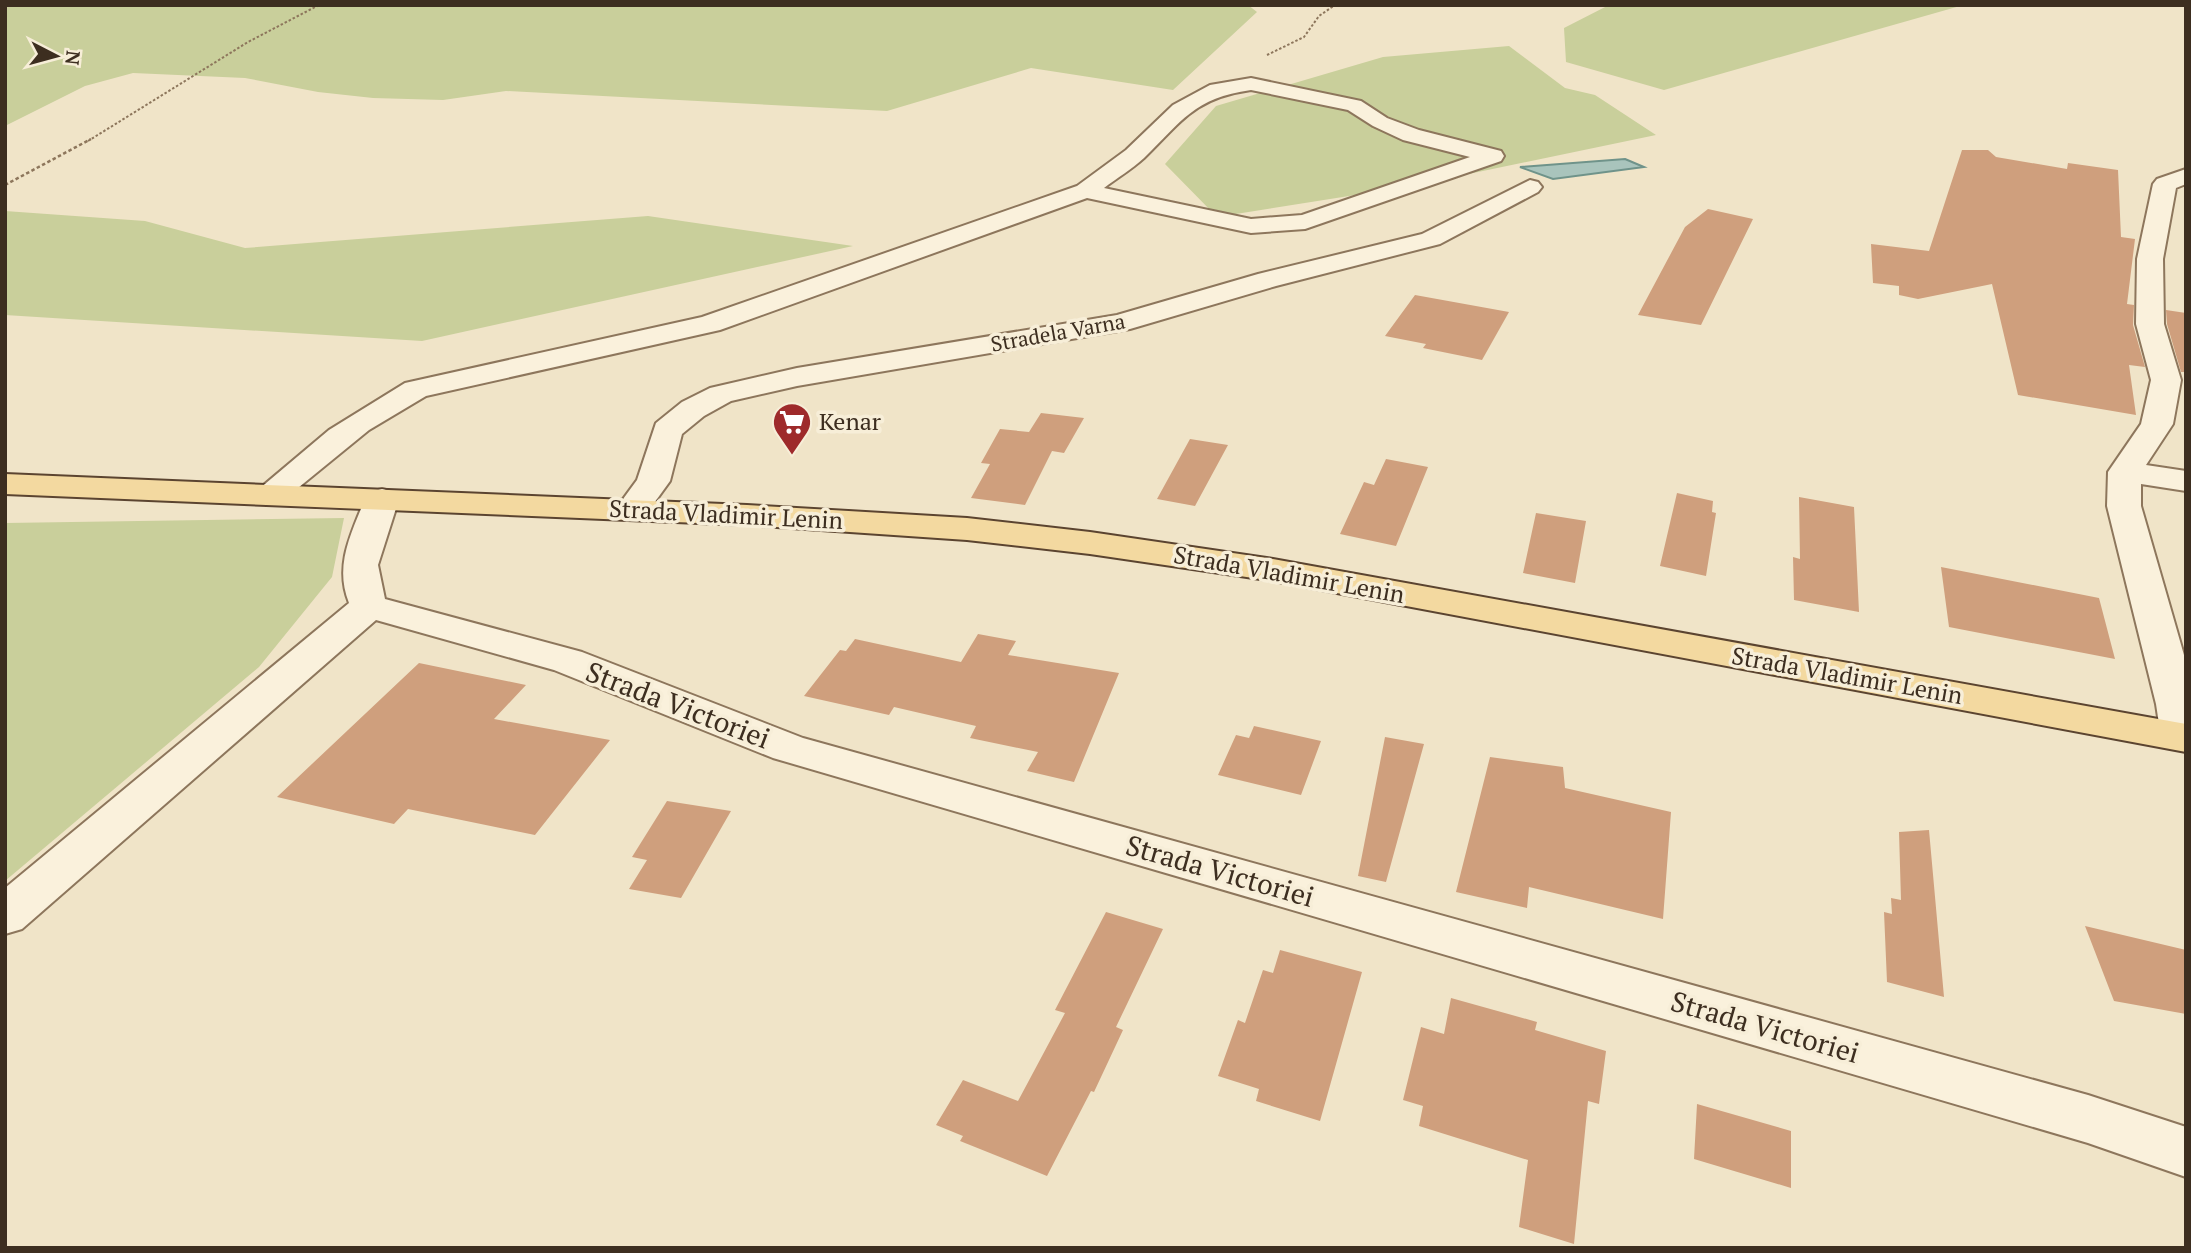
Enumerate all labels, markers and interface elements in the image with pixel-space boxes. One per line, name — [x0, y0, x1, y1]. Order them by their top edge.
north arrow — [21, 21, 91, 91]
text: N — [60, 49, 87, 67]
street label: Stradela Varna — [989, 306, 1127, 358]
supermarket icon: Kenar — [771, 401, 813, 456]
place label: Kenar — [819, 405, 882, 437]
street label: Strada Vladimir Lenin — [608, 492, 844, 536]
street label: Strada Vladimir Lenin — [1171, 538, 1407, 610]
street label: Strada Vladimir Lenin — [1729, 639, 1965, 711]
street label: Strada Victoriei — [581, 652, 775, 757]
street label: Strada Victoriei — [1122, 826, 1319, 915]
street label: Strada Victoriei — [1667, 982, 1864, 1071]

